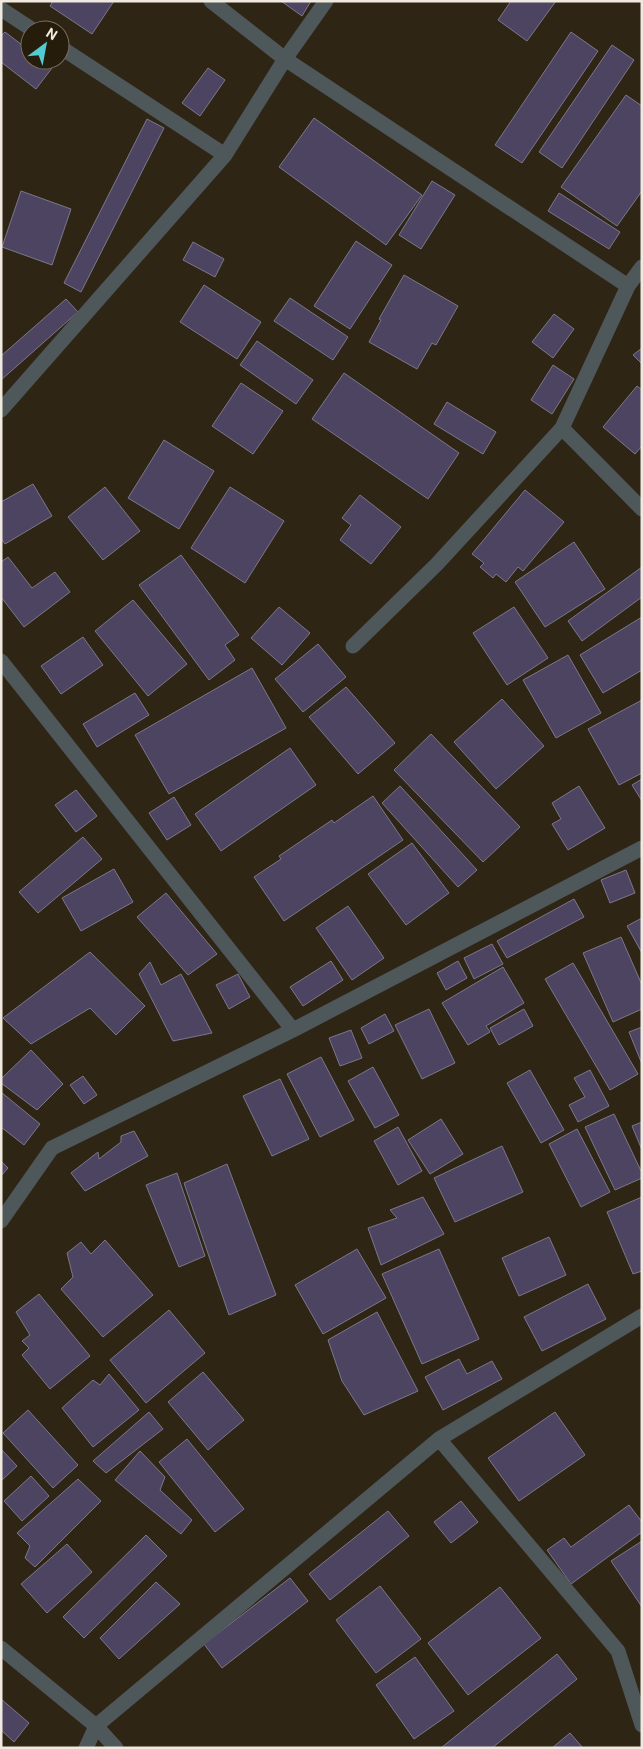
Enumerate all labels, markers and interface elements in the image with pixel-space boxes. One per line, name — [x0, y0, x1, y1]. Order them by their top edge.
north arrow — [20, 20, 70, 70]
text: N — [43, 25, 60, 43]

